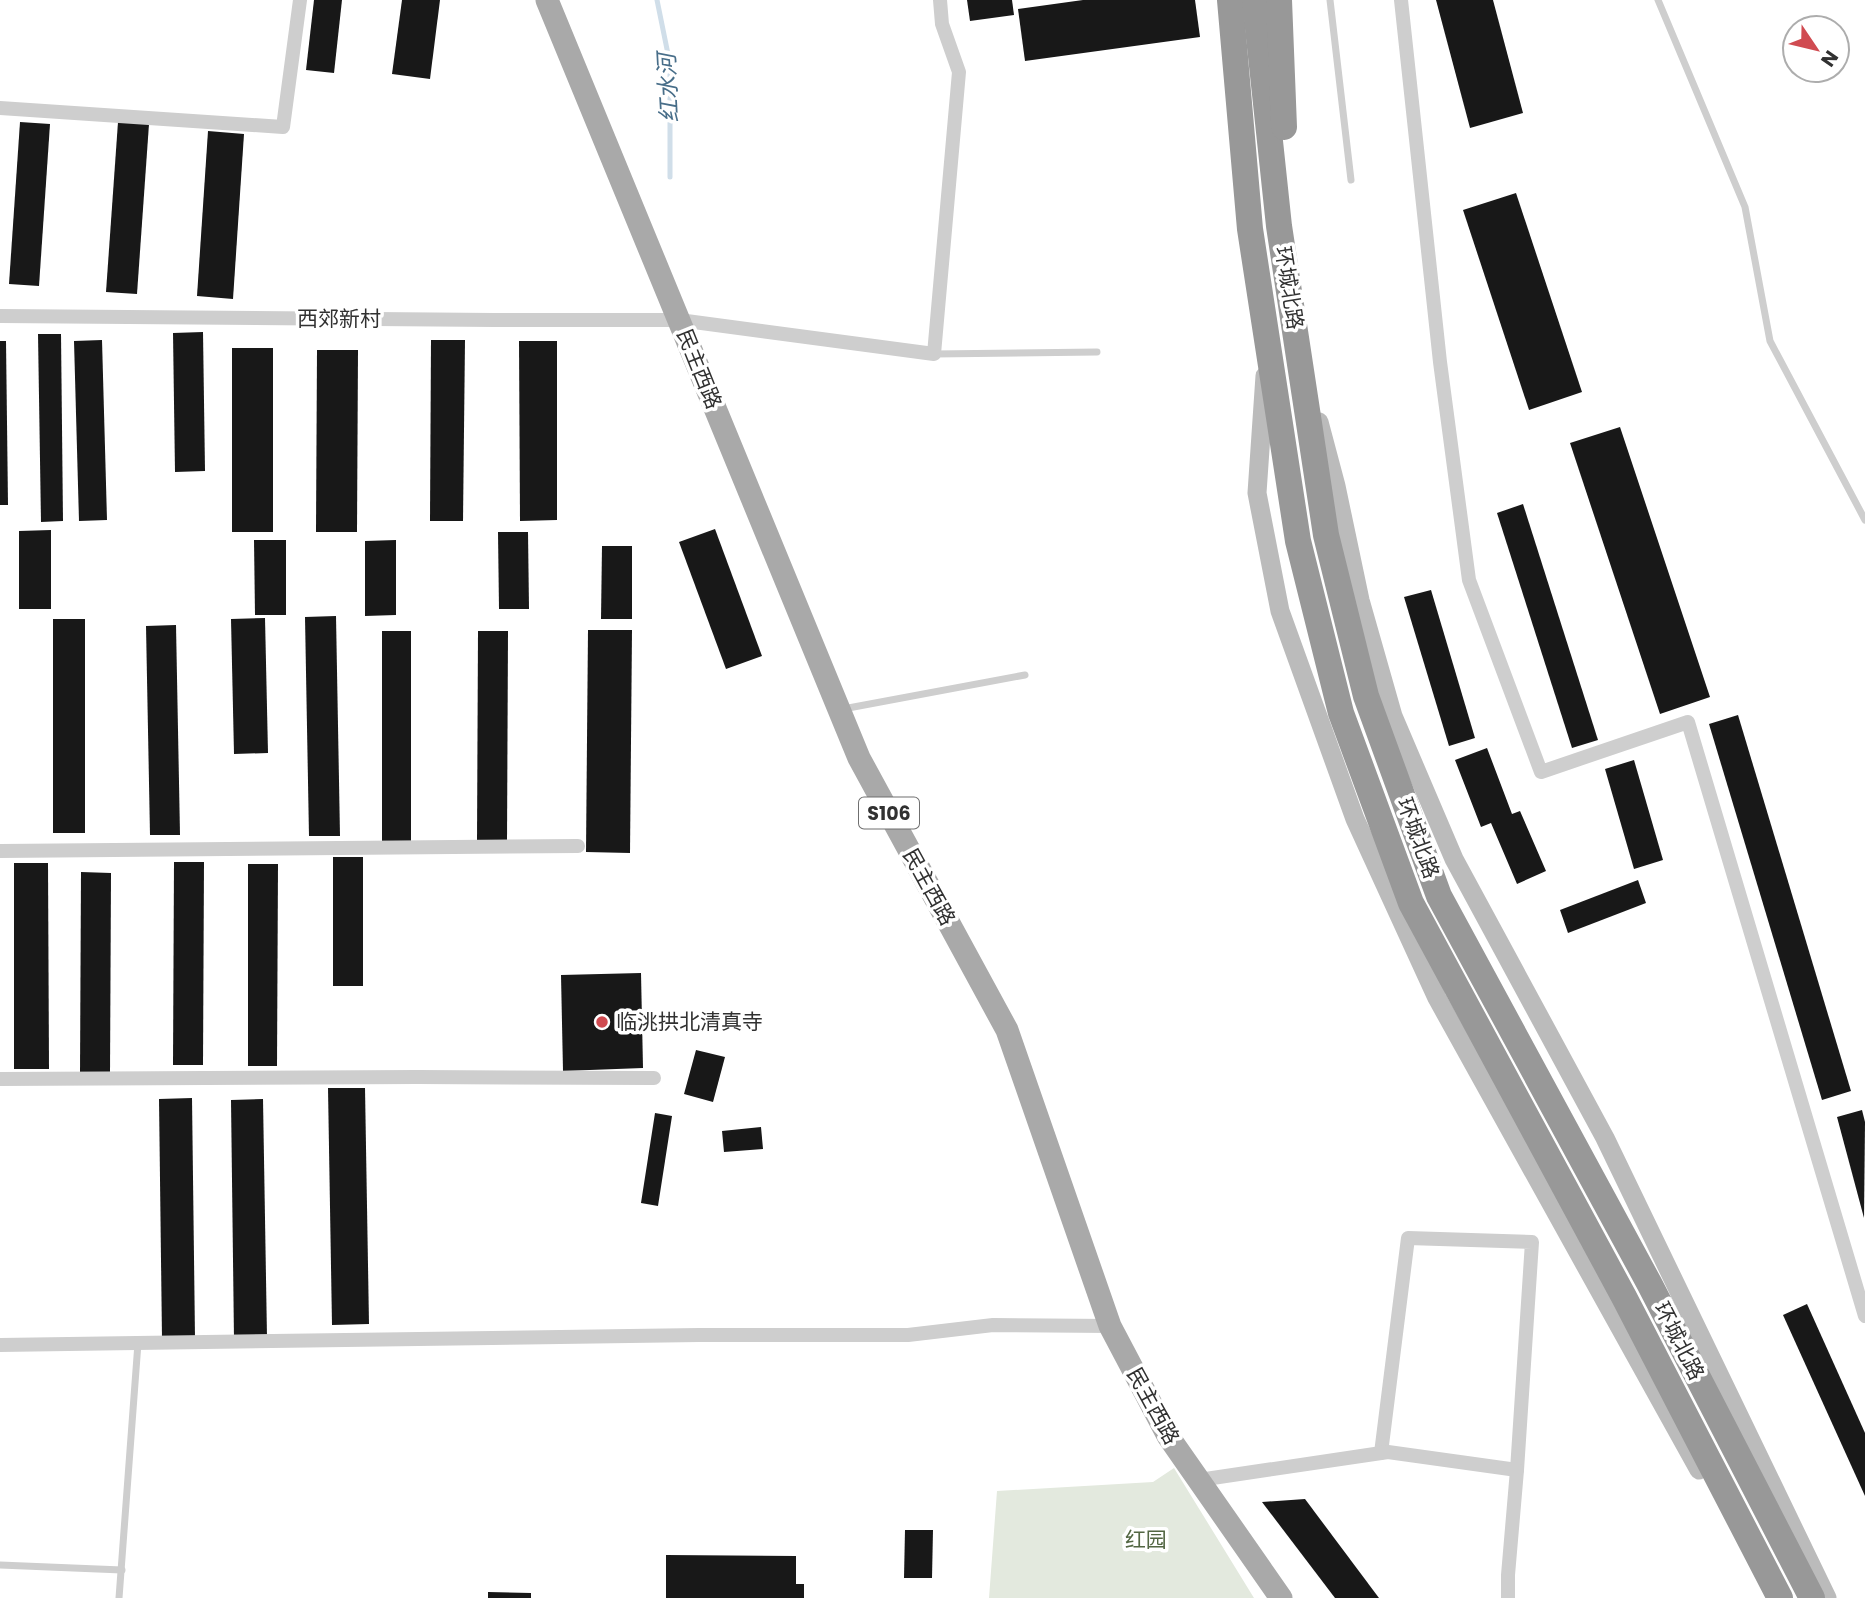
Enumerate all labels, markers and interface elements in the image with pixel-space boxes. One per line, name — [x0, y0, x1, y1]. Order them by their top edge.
north arrow — [1781, 14, 1851, 84]
text: N — [1814, 45, 1845, 72]
water label: 红水河 — [650, 49, 686, 123]
street label: 环城北路 — [1269, 244, 1310, 332]
street label: 西郊新村 — [297, 304, 381, 333]
street label: 民主西路 — [670, 324, 729, 413]
street label: 环城北路 — [1390, 793, 1446, 882]
road number: S106 — [859, 798, 919, 828]
street label: 民主西路 — [896, 843, 962, 931]
place label: 临洮拱北清真寺 — [616, 1007, 763, 1036]
marker: 临洮拱北清真寺 — [594, 1014, 610, 1030]
street label: 环城北路 — [1647, 1297, 1711, 1385]
street label: 民主西路 — [1120, 1362, 1186, 1450]
park label: 红园 — [1125, 1525, 1167, 1554]

